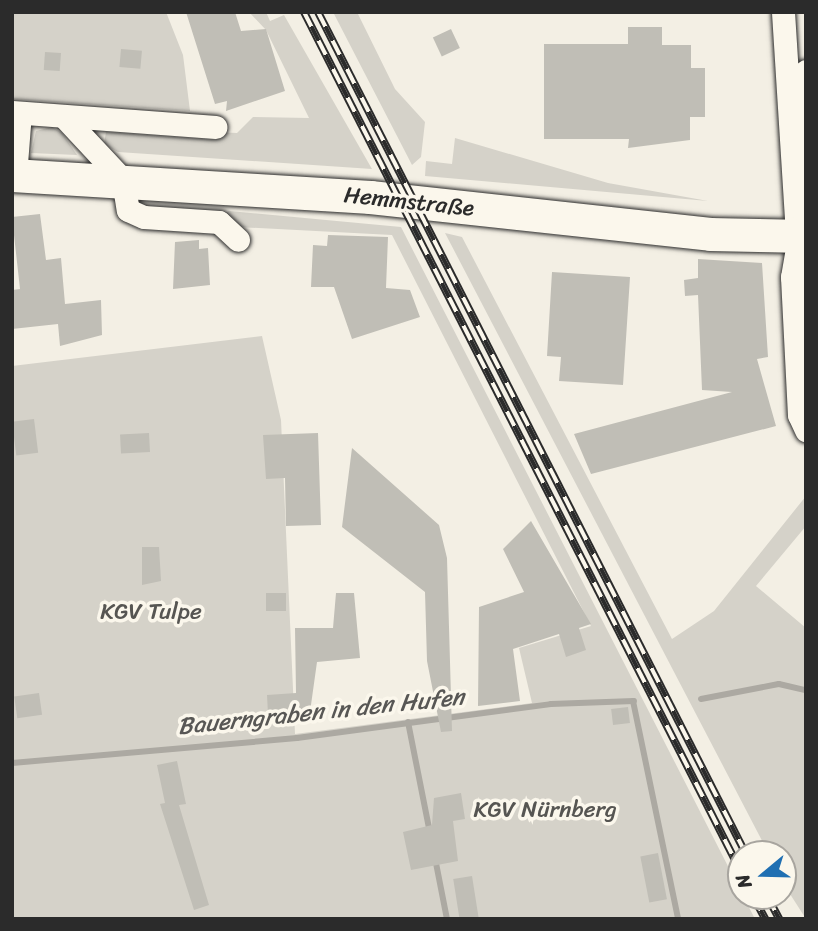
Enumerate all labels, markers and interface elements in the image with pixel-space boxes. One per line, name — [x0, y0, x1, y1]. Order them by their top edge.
street label: Hemmstraße — [342, 181, 476, 223]
park label: KGV Tulpe — [100, 598, 202, 626]
water label: Bauerngraben in den Hufen — [176, 683, 466, 741]
park label: KGV Nürnberg — [473, 796, 617, 824]
north arrow — [727, 840, 797, 910]
text: N — [726, 870, 761, 893]

